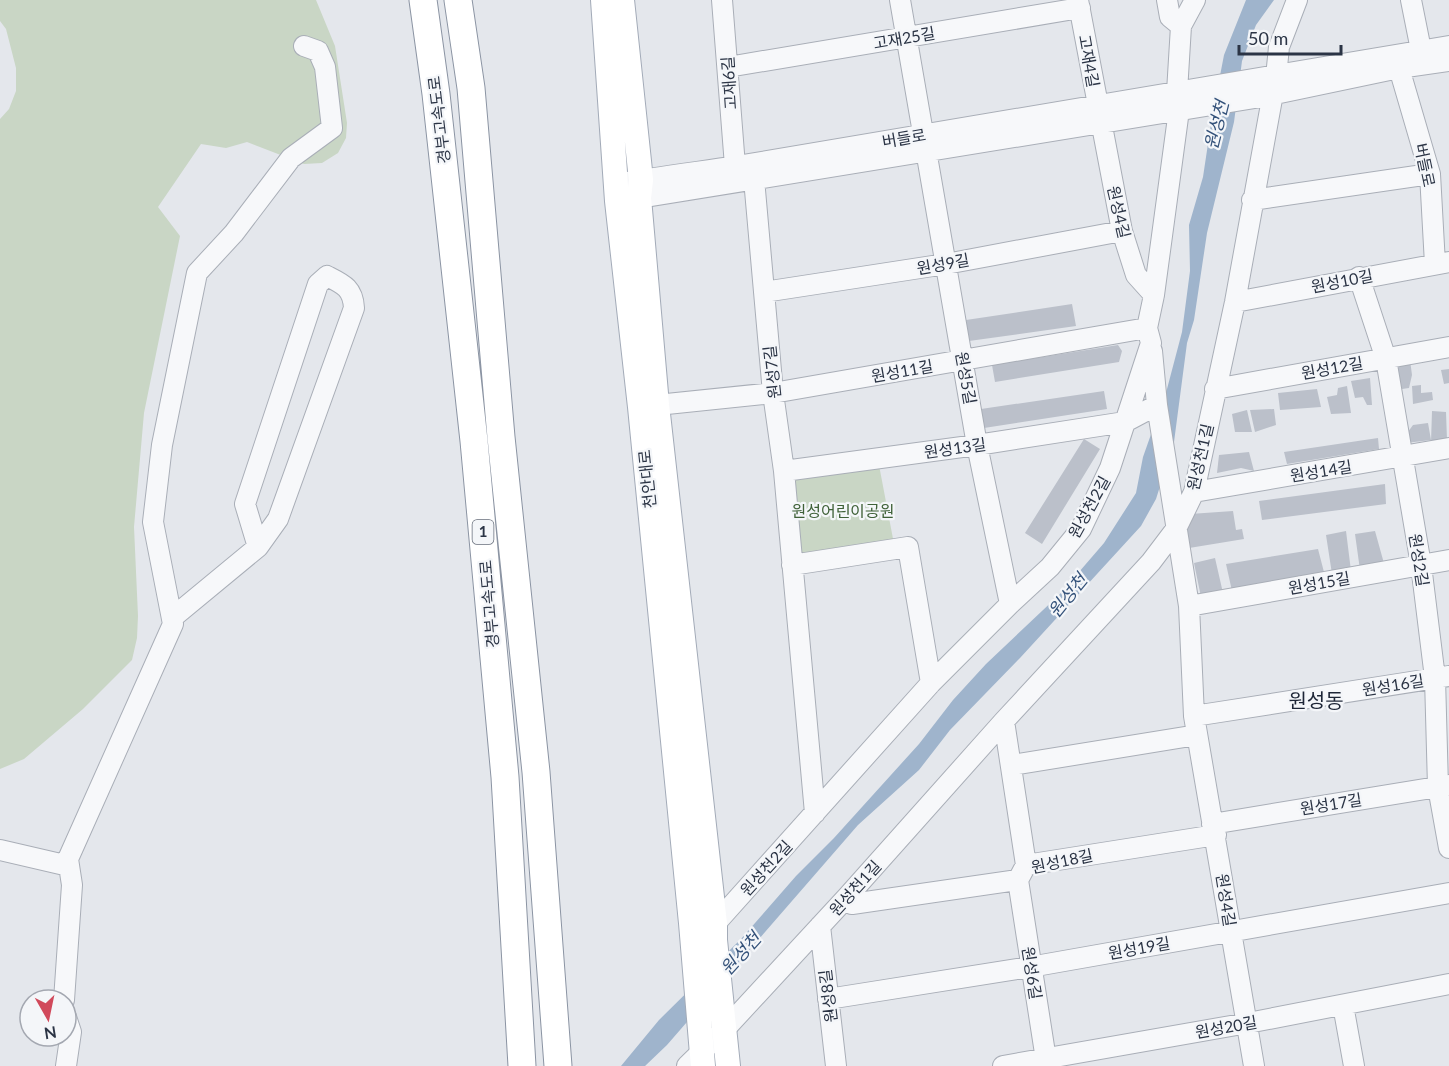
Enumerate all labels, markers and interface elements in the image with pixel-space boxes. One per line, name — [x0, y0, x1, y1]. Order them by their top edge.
scale bar — [1239, 18, 1341, 56]
street label: 고재25길 — [871, 23, 936, 52]
text: 50 m — [1248, 27, 1288, 49]
street label: 고재4길 — [1075, 33, 1103, 89]
street label: 고재6길 — [717, 56, 740, 110]
street label: 경부고속도로 — [424, 75, 453, 165]
water label: 원성천 — [1199, 96, 1233, 152]
street label: 버들로 — [881, 124, 928, 151]
street label: 버들로 — [1412, 141, 1439, 189]
street label: 원성4길 — [1104, 184, 1135, 240]
street label: 원성9길 — [915, 250, 971, 278]
street label: 원성10길 — [1309, 265, 1375, 296]
street label: 원성7길 — [759, 344, 784, 400]
street label: 원성5길 — [952, 350, 980, 406]
street label: 원성12길 — [1299, 353, 1364, 382]
street label: 원성11길 — [869, 356, 934, 385]
street label: 원성천1길 — [1183, 422, 1216, 492]
street label: 원성13길 — [923, 434, 987, 461]
street label: 천안대로 — [634, 449, 659, 509]
street label: 원성14길 — [1288, 456, 1353, 485]
street label: 원성천2길 — [1064, 472, 1113, 541]
park label: 원성어린이공원 — [791, 501, 895, 520]
road number: 1 — [472, 520, 494, 544]
street label: 원성2길 — [1406, 532, 1433, 588]
street label: 경부고속도로 — [475, 559, 502, 649]
water label: 원성천 — [1043, 567, 1093, 622]
street label: 원성15길 — [1286, 568, 1351, 597]
street label: 원성16길 — [1360, 670, 1425, 699]
district label: 원성동 — [1288, 688, 1344, 712]
street label: 원성17길 — [1298, 789, 1363, 818]
street label: 원성천2길 — [736, 836, 795, 899]
street label: 원성18길 — [1029, 845, 1095, 876]
street label: 원성천1길 — [825, 856, 884, 919]
street label: 원성4길 — [1213, 872, 1240, 928]
water label: 원성천 — [715, 926, 767, 979]
street label: 원성19길 — [1106, 933, 1171, 962]
street label: 원성6길 — [1019, 945, 1046, 1001]
street label: 원성8길 — [815, 968, 840, 1024]
north arrow — [18, 988, 78, 1048]
street label: 원성20길 — [1193, 1012, 1258, 1041]
text: N — [43, 1023, 58, 1044]

